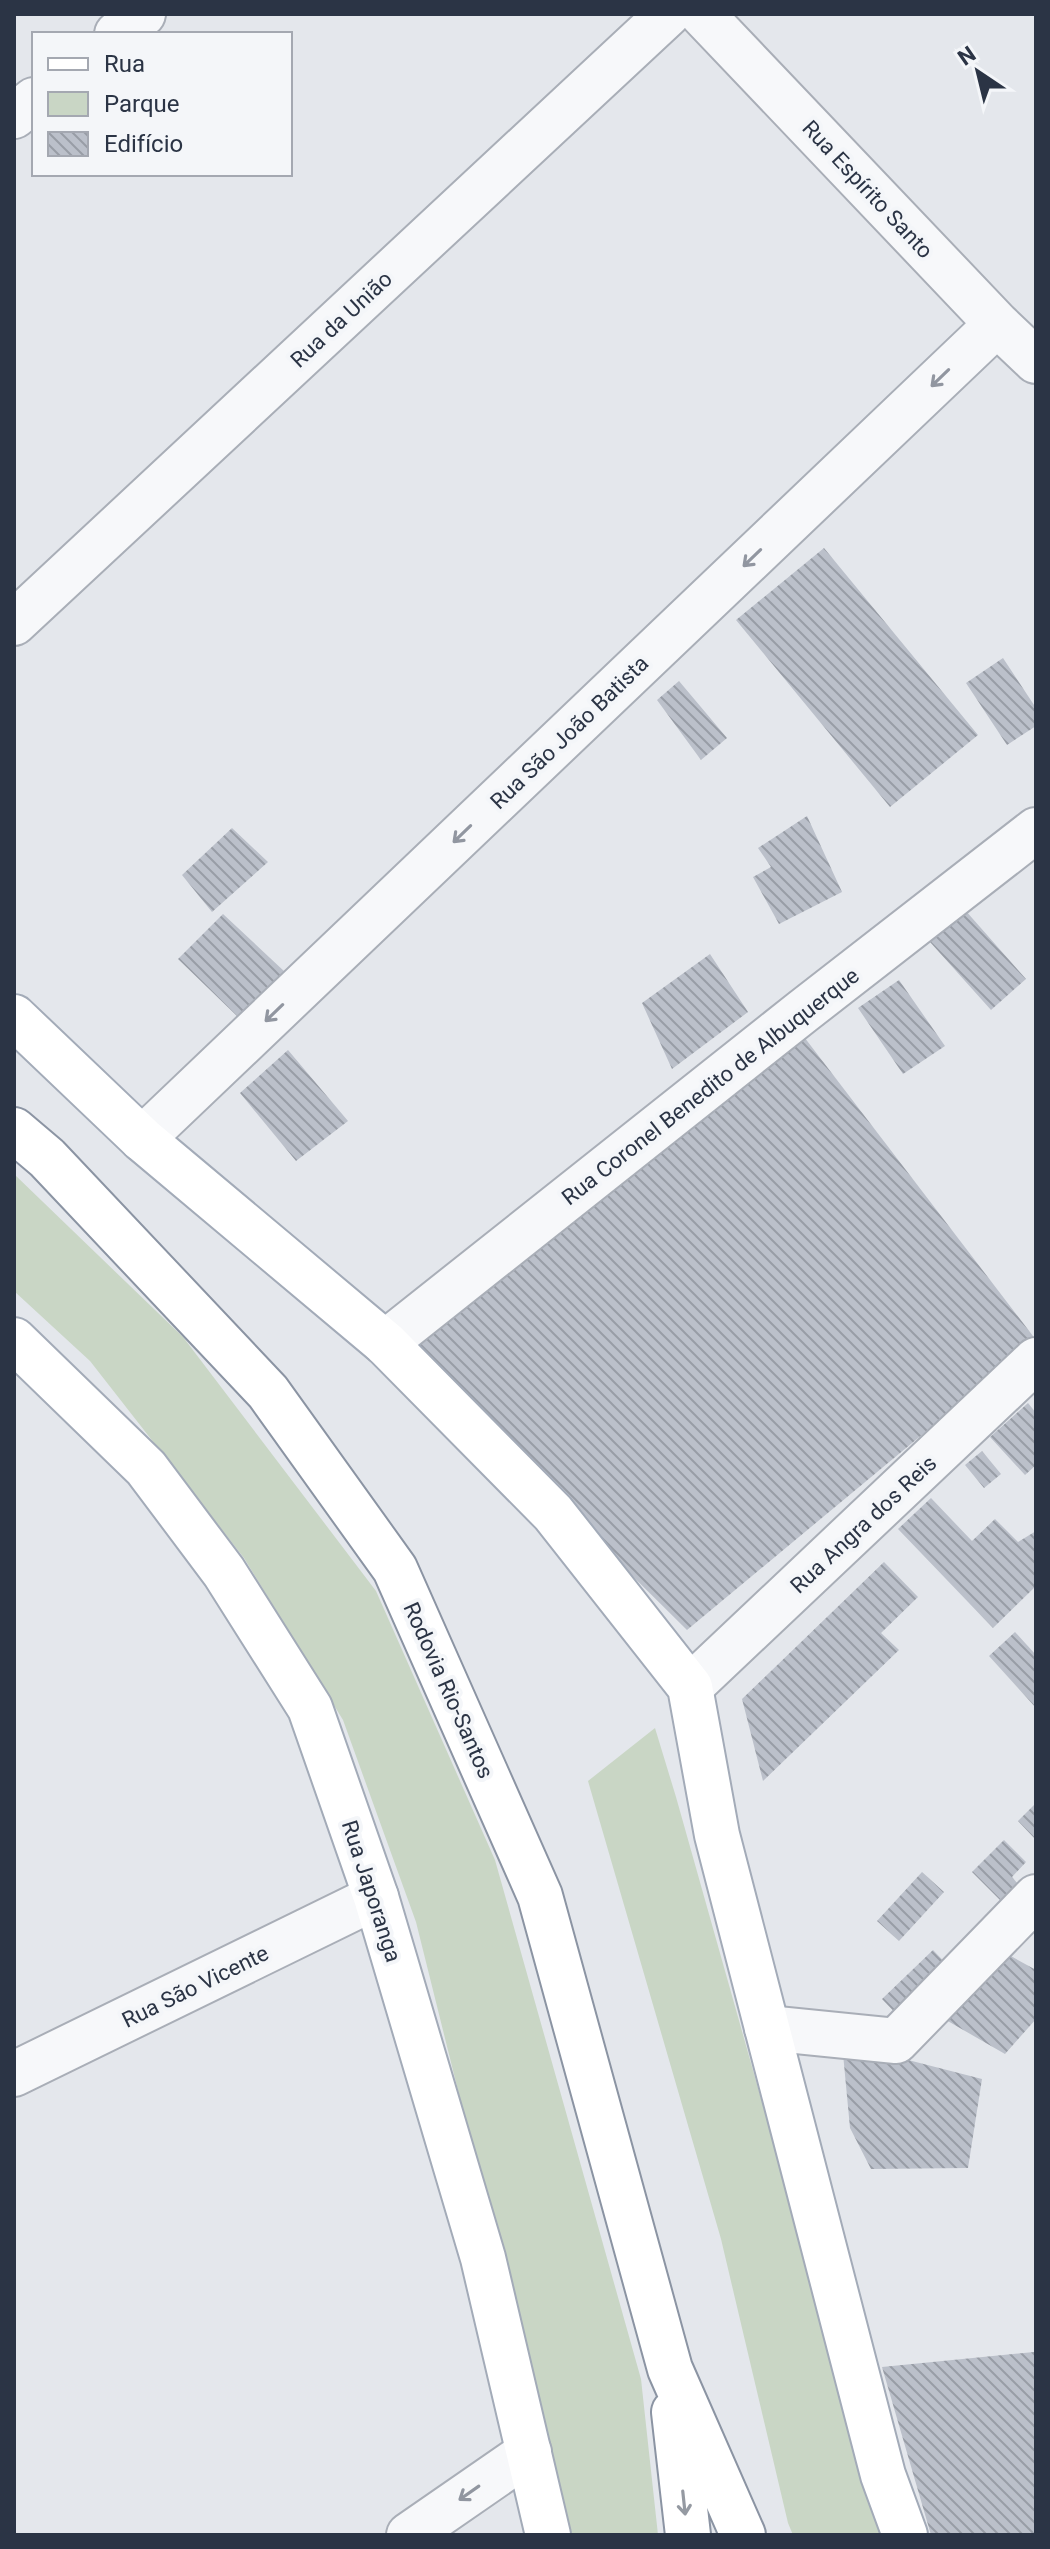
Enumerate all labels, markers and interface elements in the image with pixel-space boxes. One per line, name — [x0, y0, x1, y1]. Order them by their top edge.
legend — [32, 32, 292, 176]
north arrow — [938, 32, 1018, 112]
text: N — [953, 41, 980, 71]
text: Rua — [104, 50, 145, 78]
text: Parque — [104, 90, 180, 118]
street label: Rua Espírito Santo — [797, 115, 938, 263]
text: Edifício — [104, 130, 183, 158]
street label: Rua da União — [286, 266, 397, 373]
one-way arrow — [930, 369, 950, 388]
one-way arrow — [742, 548, 762, 567]
street label: Rua São João Batista — [485, 651, 653, 814]
one-way arrow — [453, 824, 473, 842]
street label: Rua Coronel Benedito de Albuquerque — [557, 963, 864, 1210]
one-way arrow — [265, 1003, 284, 1022]
street label: Rua Angra dos Reis — [785, 1450, 941, 1598]
street label: Rodovia Rio-Santos — [398, 1598, 499, 1782]
street label: Rua Japoranga — [337, 1817, 406, 1965]
street label: Rua São Vicente — [118, 1940, 272, 2033]
one-way arrow — [459, 2485, 481, 2501]
one-way arrow — [677, 2489, 692, 2516]

